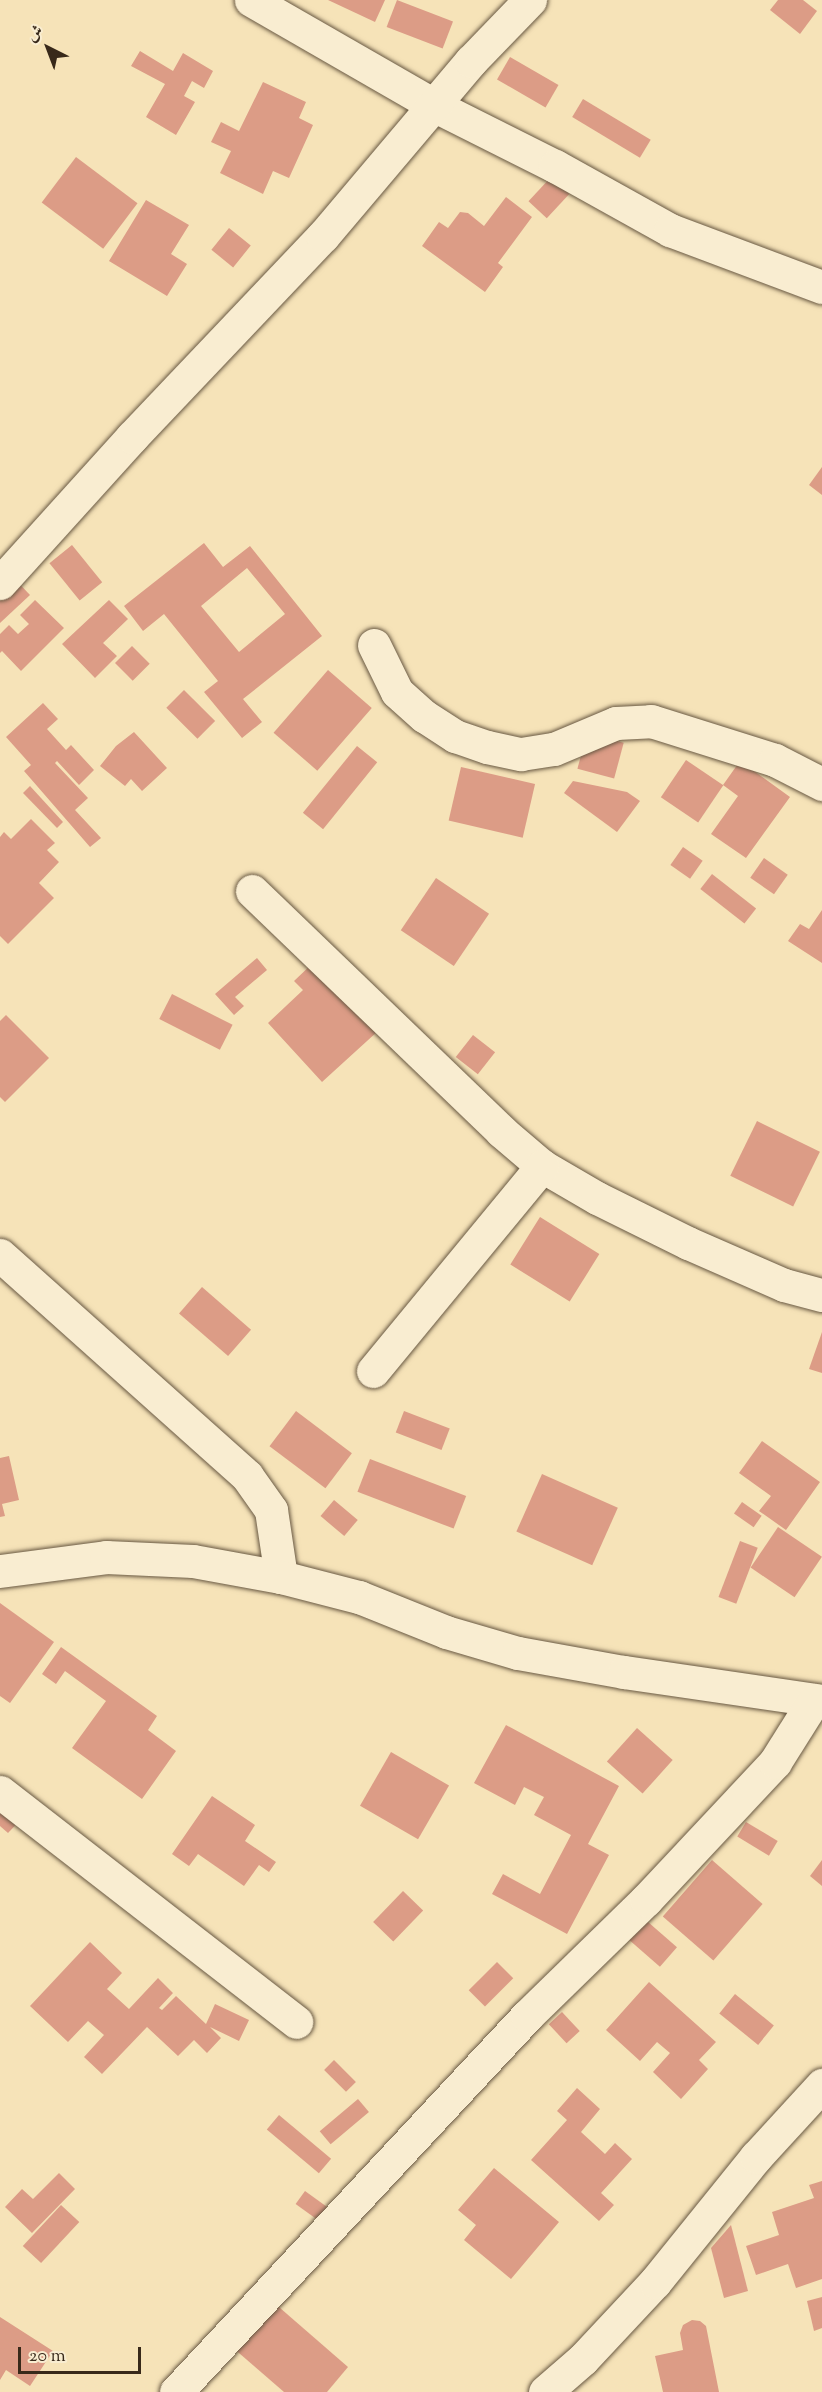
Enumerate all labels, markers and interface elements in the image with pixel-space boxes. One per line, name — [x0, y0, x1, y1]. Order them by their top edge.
north arrow — [18, 18, 78, 78]
text: ش — [22, 20, 49, 48]
scale bar — [21, 2335, 144, 2373]
text: 20 m — [29, 2344, 66, 2370]

